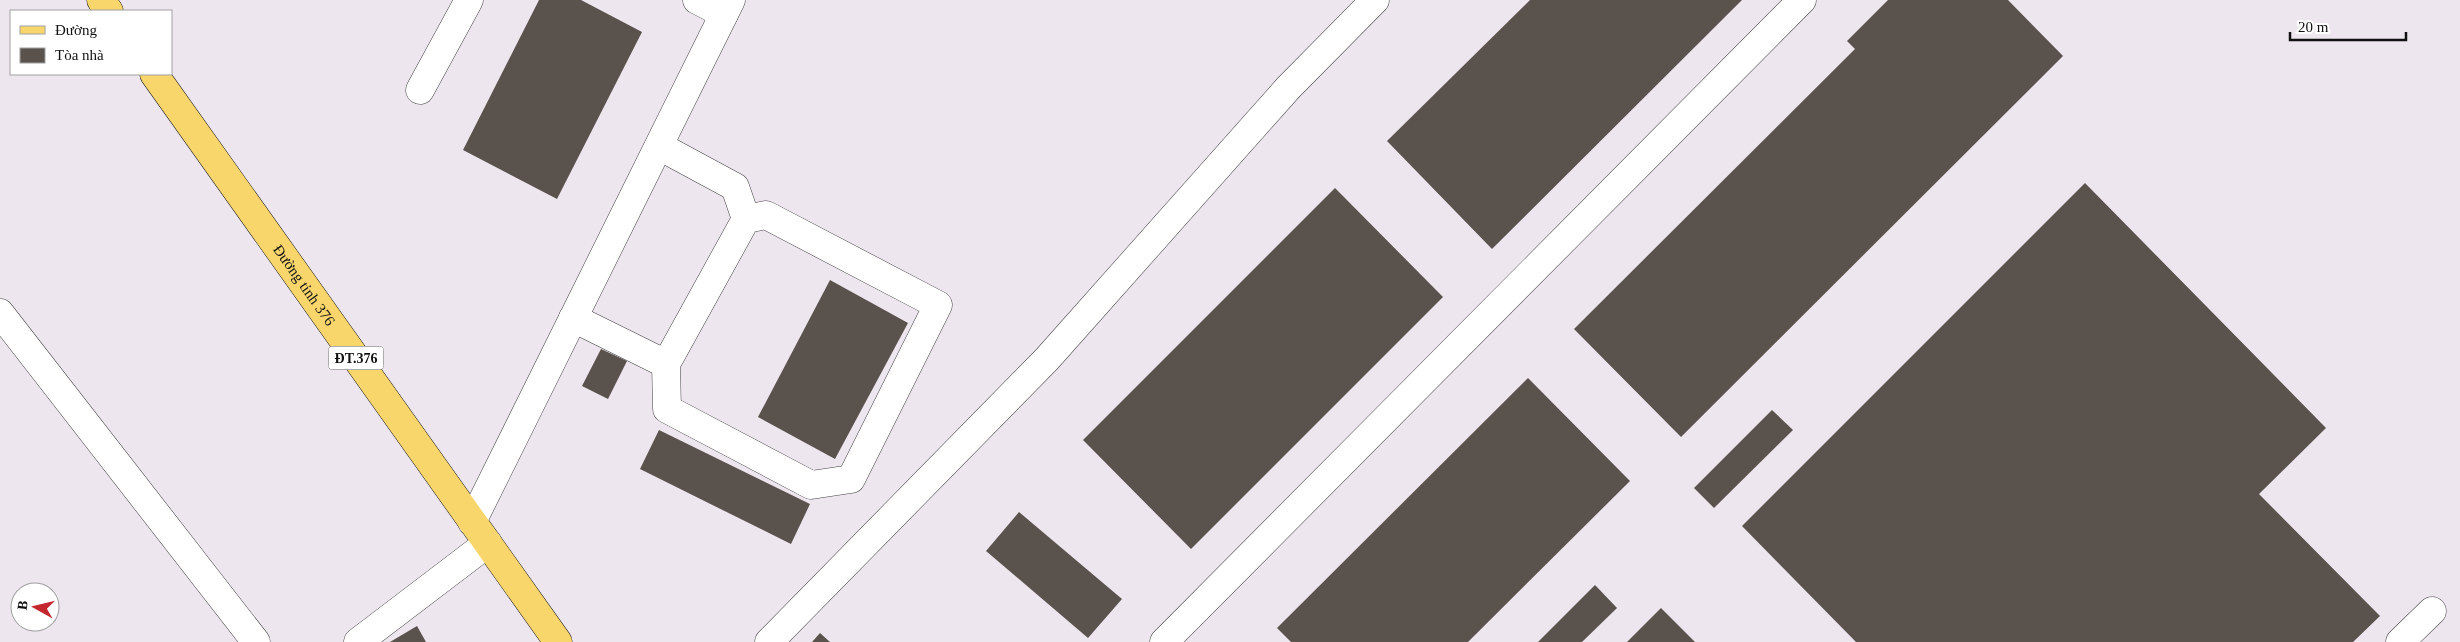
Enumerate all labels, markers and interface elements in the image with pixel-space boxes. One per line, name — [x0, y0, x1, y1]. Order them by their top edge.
legend — [10, 10, 172, 75]
scale bar — [2290, 10, 2406, 42]
text: 20 m — [2298, 19, 2329, 35]
text: Đường — [55, 22, 97, 38]
text: Tòa nhà — [55, 47, 104, 63]
street label: Đường tỉnh 376 — [270, 242, 339, 329]
road number: ĐT.376 — [328, 346, 384, 369]
north arrow — [10, 582, 60, 632]
text: B — [15, 600, 31, 611]

